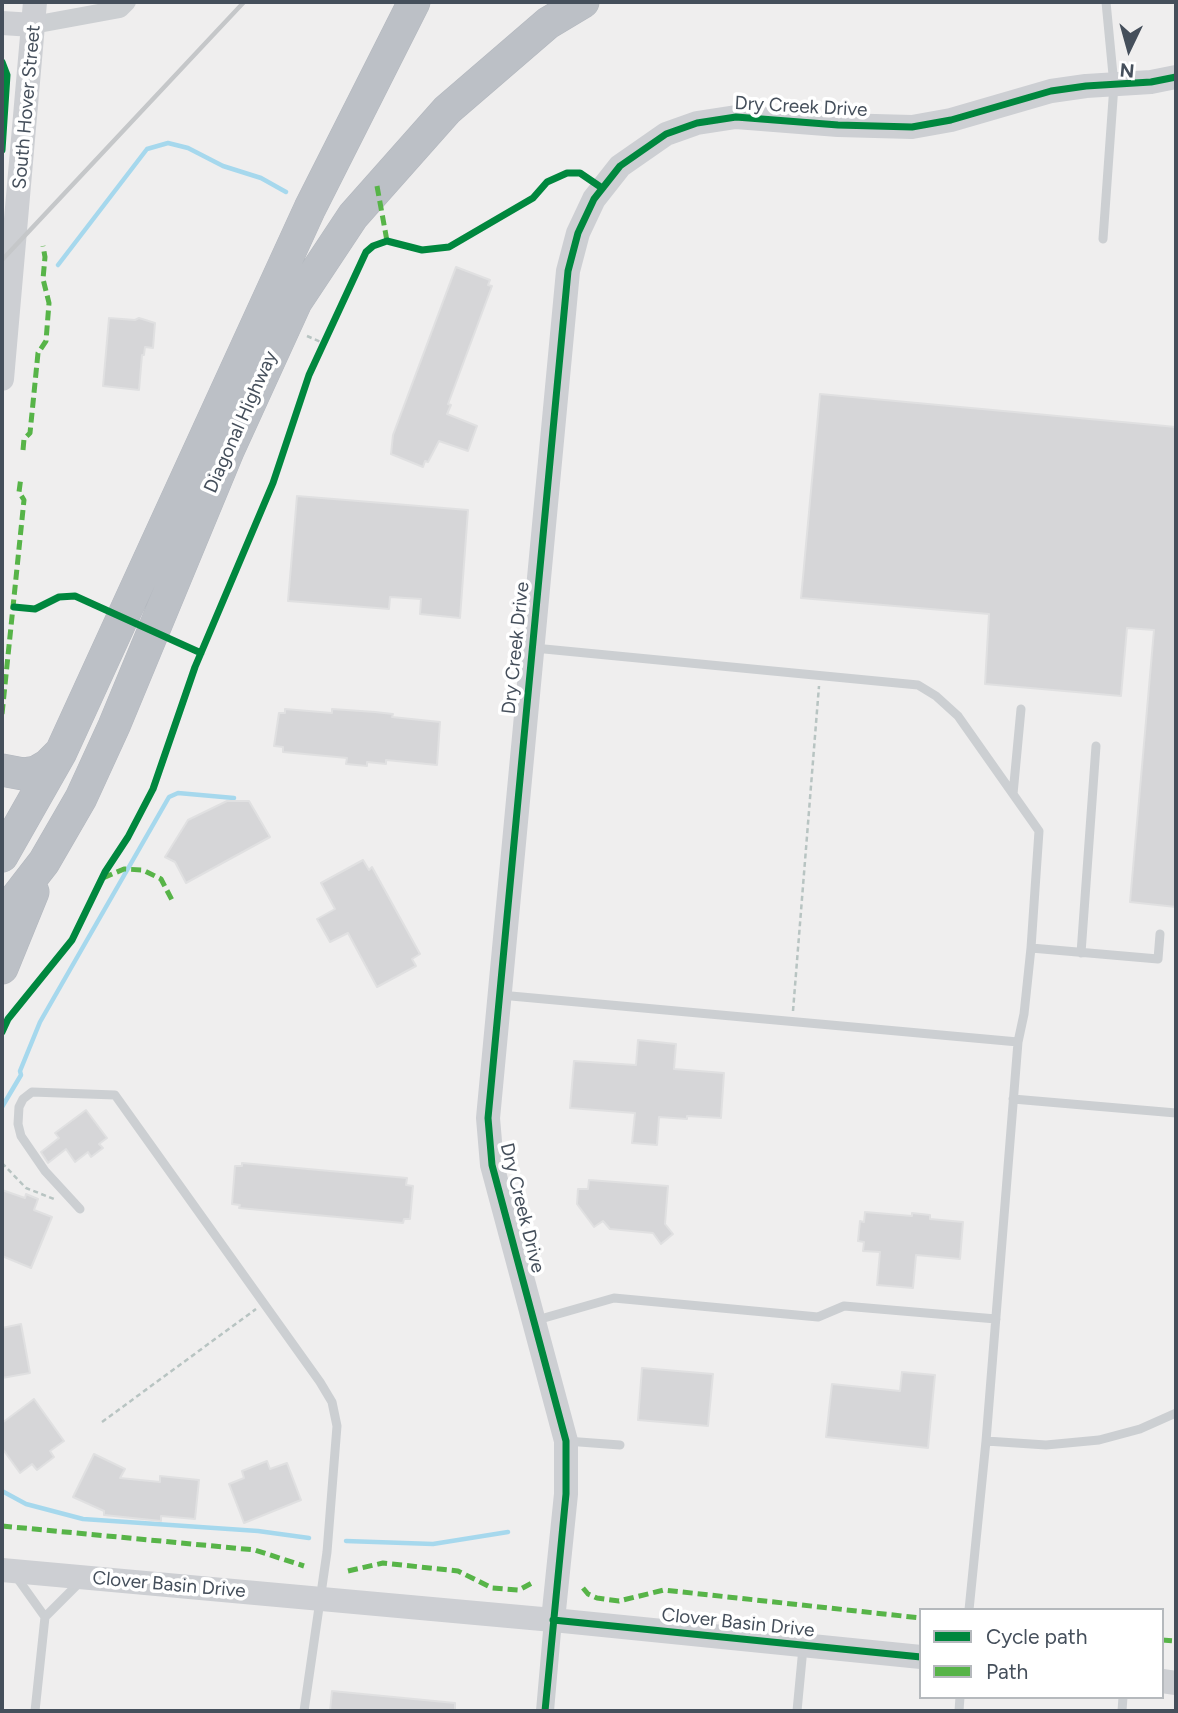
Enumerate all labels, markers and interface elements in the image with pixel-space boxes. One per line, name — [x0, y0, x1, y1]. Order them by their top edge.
north arrow — [1094, 14, 1164, 84]
street label: South Hover Street — [8, 24, 46, 190]
text: N — [1119, 58, 1135, 83]
street label: Dry Creek Drive — [734, 92, 868, 122]
street label: Diagonal Highway — [199, 347, 283, 497]
street label: Dry Creek Drive — [498, 581, 534, 715]
street label: Dry Creek Drive — [495, 1141, 549, 1275]
street label: Clover Basin Drive — [92, 1567, 246, 1603]
street label: Clover Basin Drive — [660, 1604, 816, 1642]
legend — [919, 1608, 1164, 1699]
text: Cycle path — [986, 1624, 1087, 1649]
text: Path — [986, 1659, 1028, 1684]

